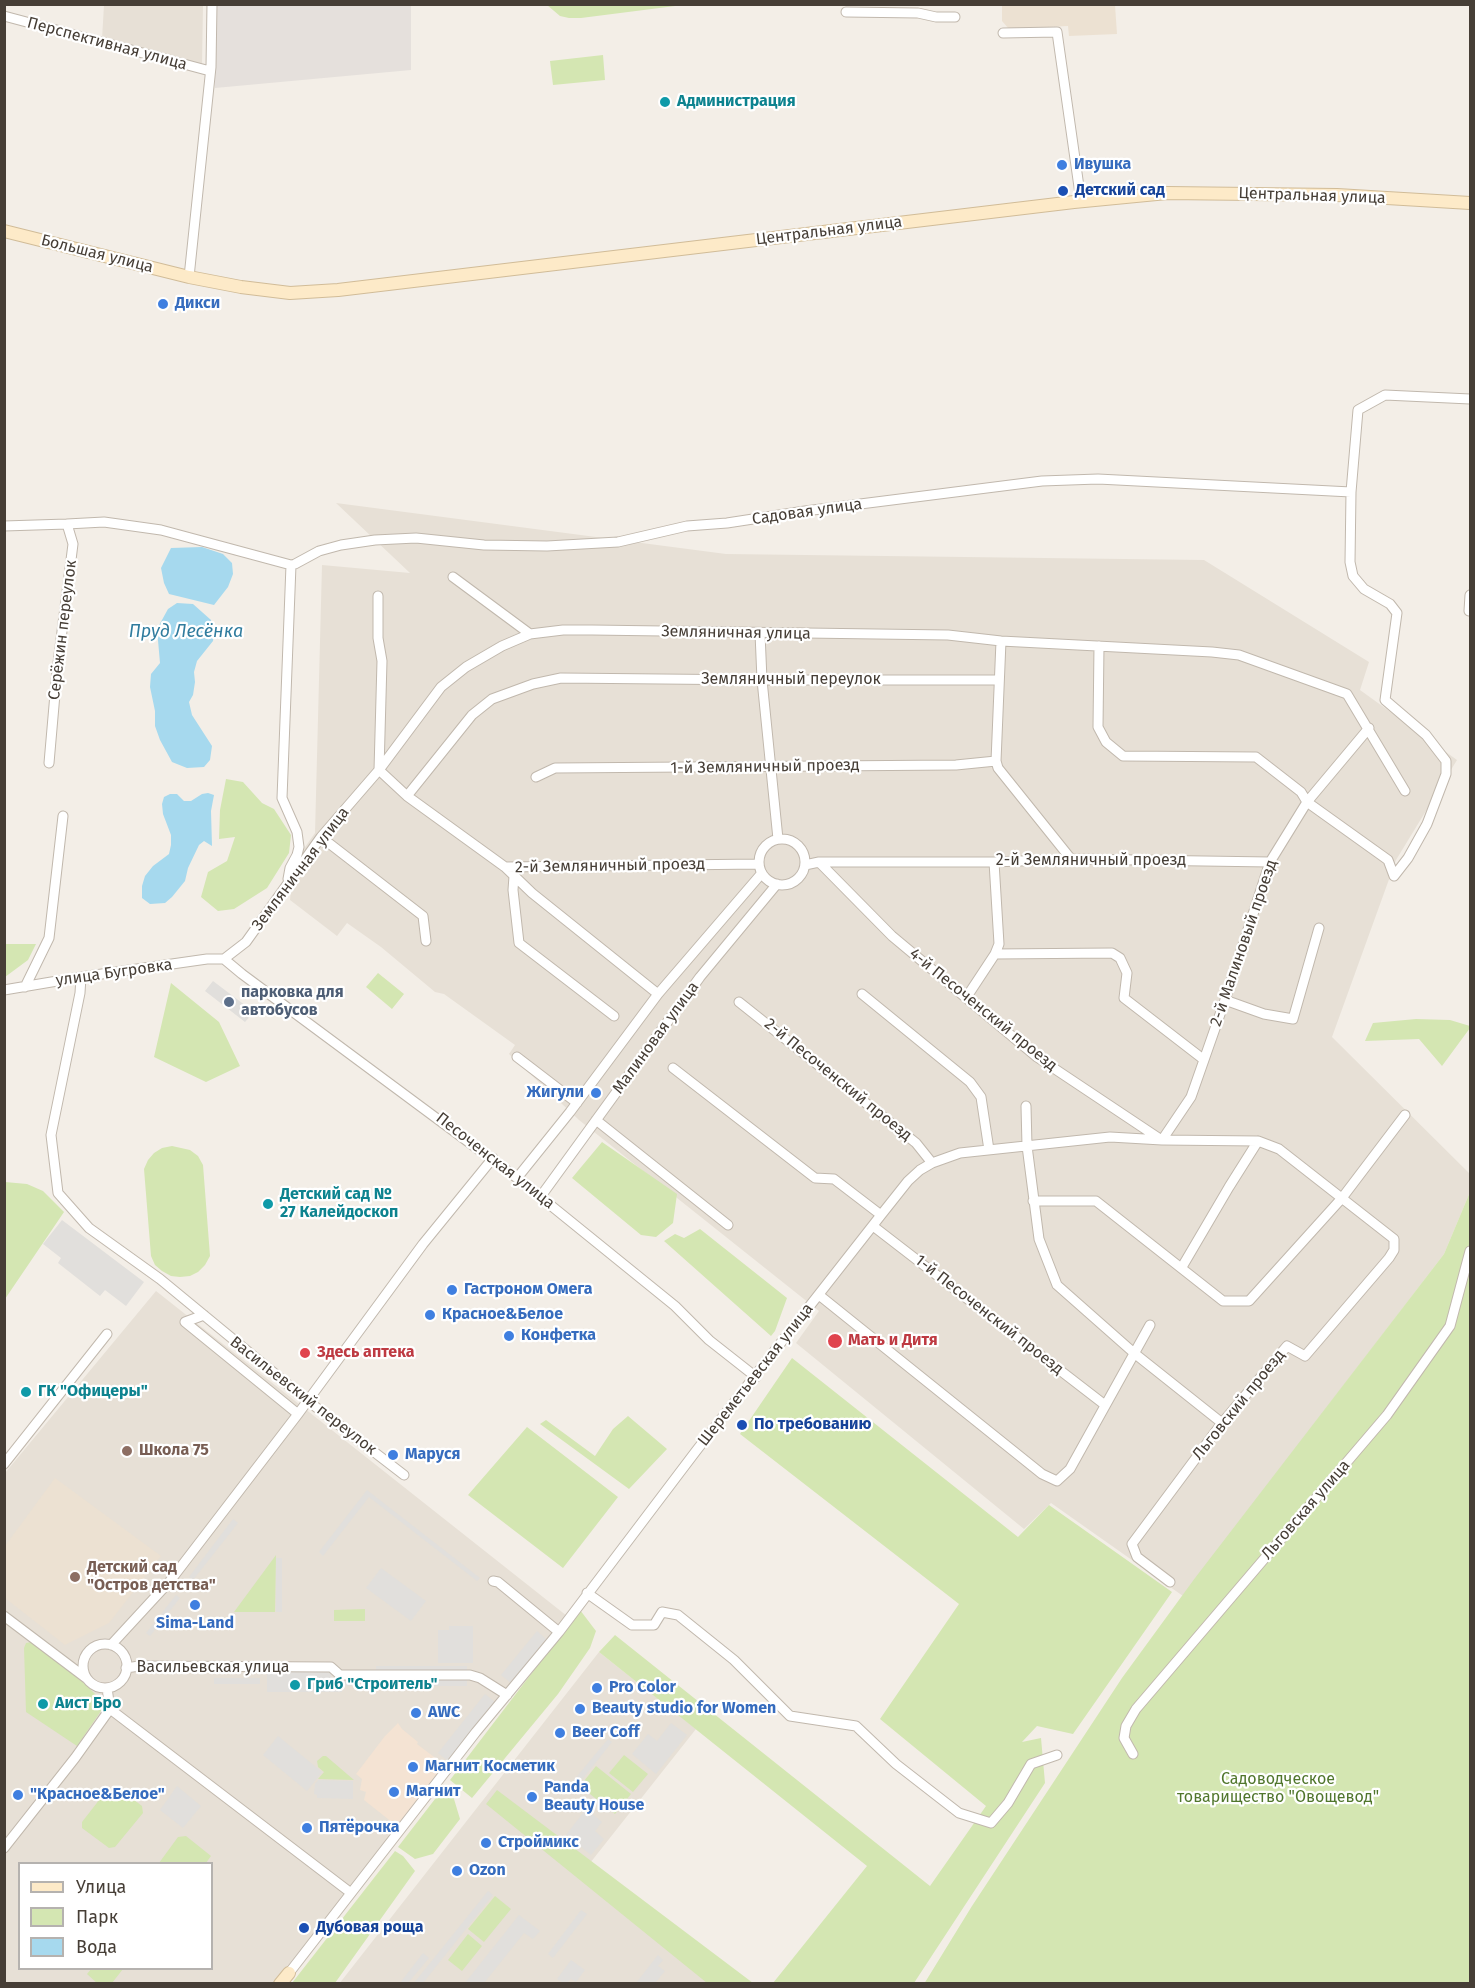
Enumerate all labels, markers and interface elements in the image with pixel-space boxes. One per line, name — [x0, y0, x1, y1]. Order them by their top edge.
street label: Перспективная улица — [25, 13, 189, 75]
place label: Администрация — [677, 92, 796, 112]
marker: Администрация — [658, 95, 672, 109]
place label: Ивушка — [1074, 155, 1131, 175]
marker: Ивушка — [1055, 158, 1069, 172]
place label: Детский сад — [1075, 181, 1165, 201]
marker: Детский сад — [1056, 184, 1070, 198]
street label: Центральная улица — [1238, 184, 1386, 208]
street label: Центральная улица — [755, 212, 903, 250]
street label: Большая улица — [39, 231, 155, 277]
place label: Дикси — [175, 294, 220, 314]
marker: Дикси — [156, 297, 170, 311]
street label: Садовая улица — [751, 495, 863, 529]
street label: Серёжин переулок — [45, 559, 81, 701]
water label: Пруд Лесёнка — [129, 621, 243, 643]
street label: Земляничная улица — [661, 622, 811, 644]
street label: Земляничный переулок — [701, 670, 881, 690]
street label: 1-й Земляничный проезд — [670, 756, 860, 778]
street label: Земляничная улица — [248, 803, 354, 935]
street label: 2-й Земляничный проезд — [996, 851, 1186, 871]
street label: 2-й Земляничный проезд — [515, 855, 705, 877]
street label: 2-й Малиновый проезд — [1206, 857, 1282, 1029]
street label: 4-й Песоченский проезд — [905, 944, 1061, 1076]
street label: улица Бугровка — [55, 955, 173, 991]
street label: Малиновая улица — [609, 978, 703, 1098]
place label: парковка для автобусов — [241, 983, 344, 1021]
marker: парковка для автобусов — [222, 995, 236, 1009]
street label: 2-й Песоченский проезд — [760, 1015, 916, 1145]
place label: Жигули — [527, 1083, 584, 1103]
marker: Жигули — [589, 1086, 603, 1100]
street label: Песоченская улица — [432, 1109, 558, 1213]
place label: Детский сад № 27 Калейдоскоп — [280, 1185, 398, 1223]
marker: Детский сад № 27 Калейдоскоп — [261, 1197, 275, 1211]
street label: 1-й Песоченский проезд — [911, 1251, 1067, 1379]
place label: Гастроном Омега — [464, 1280, 592, 1300]
marker: Гастроном Омега — [445, 1283, 459, 1297]
street label: Шереметьевская улица — [694, 1300, 818, 1450]
place label: Красное&Белое — [442, 1305, 563, 1325]
marker: Красное&Белое — [423, 1308, 437, 1322]
place label: Конфетка — [521, 1326, 596, 1346]
marker: Конфетка — [502, 1329, 516, 1343]
place label: Мать и Дитя — [848, 1331, 938, 1351]
marker: Мать и Дитя — [826, 1332, 844, 1350]
street label: Васильевский переулок — [226, 1333, 380, 1459]
place label: Здесь аптека — [317, 1343, 414, 1363]
marker: Здесь аптека — [298, 1346, 312, 1360]
street label: Льговский проезд — [1189, 1346, 1289, 1464]
place label: ГК "Офицеры" — [38, 1382, 148, 1402]
marker: ГК "Офицеры" — [19, 1385, 33, 1399]
place label: По требованию — [754, 1415, 871, 1435]
marker: По требованию — [735, 1418, 749, 1432]
place label: Школа 75 — [139, 1441, 209, 1461]
marker: Школа 75 — [120, 1444, 134, 1458]
place label: Маруся — [405, 1445, 461, 1465]
marker: Маруся — [386, 1448, 400, 1462]
street label: Льговская улица — [1258, 1456, 1354, 1564]
place label: Детский сад "Остров детства" — [87, 1558, 216, 1596]
marker: Детский сад "Остров детства" — [68, 1570, 82, 1584]
marker: Sima-Land — [188, 1598, 202, 1612]
place label: Sima-Land — [156, 1614, 234, 1634]
street label: Васильевская улица — [137, 1658, 289, 1678]
place label: Гриб "Строитель" — [307, 1675, 438, 1695]
marker: Гриб "Строитель" — [288, 1678, 302, 1692]
place label: Pro Color — [609, 1678, 676, 1698]
marker: Pro Color — [590, 1681, 604, 1695]
place label: Аист Бро — [55, 1694, 121, 1714]
marker: Аист Бро — [36, 1697, 50, 1711]
place label: Beauty studio for Women — [592, 1699, 776, 1719]
marker: Beauty studio for Women — [573, 1702, 587, 1716]
place label: AWC — [428, 1703, 460, 1723]
marker: AWC — [409, 1706, 423, 1720]
place label: Beer Coff — [572, 1723, 639, 1743]
marker: Beer Coff — [553, 1726, 567, 1740]
place label: Магнит Косметик — [425, 1757, 555, 1777]
marker: Магнит Косметик — [406, 1760, 420, 1774]
park label: Садоводческое товарищество "Овощевод" — [1177, 1770, 1379, 1808]
place label: Panda Beauty House — [544, 1778, 644, 1816]
place label: Магнит — [406, 1782, 461, 1802]
place label: "Красное&Белое" — [30, 1785, 165, 1805]
marker: Магнит — [387, 1785, 401, 1799]
marker: "Красное&Белое" — [11, 1788, 25, 1802]
marker: Panda Beauty House — [525, 1790, 539, 1804]
place label: Пятёрочка — [319, 1818, 400, 1838]
marker: Пятёрочка — [300, 1821, 314, 1835]
place label: Строймикс — [498, 1833, 579, 1853]
marker: Строймикс — [479, 1836, 493, 1850]
place label: Ozon — [469, 1861, 506, 1881]
legend — [18, 1862, 213, 1970]
marker: Ozon — [450, 1864, 464, 1878]
text: Улица — [76, 1876, 126, 1898]
text: Парк — [76, 1906, 118, 1928]
place label: Дубовая роща — [316, 1918, 423, 1938]
marker: Дубовая роща — [297, 1921, 311, 1935]
text: Вода — [76, 1936, 117, 1958]

